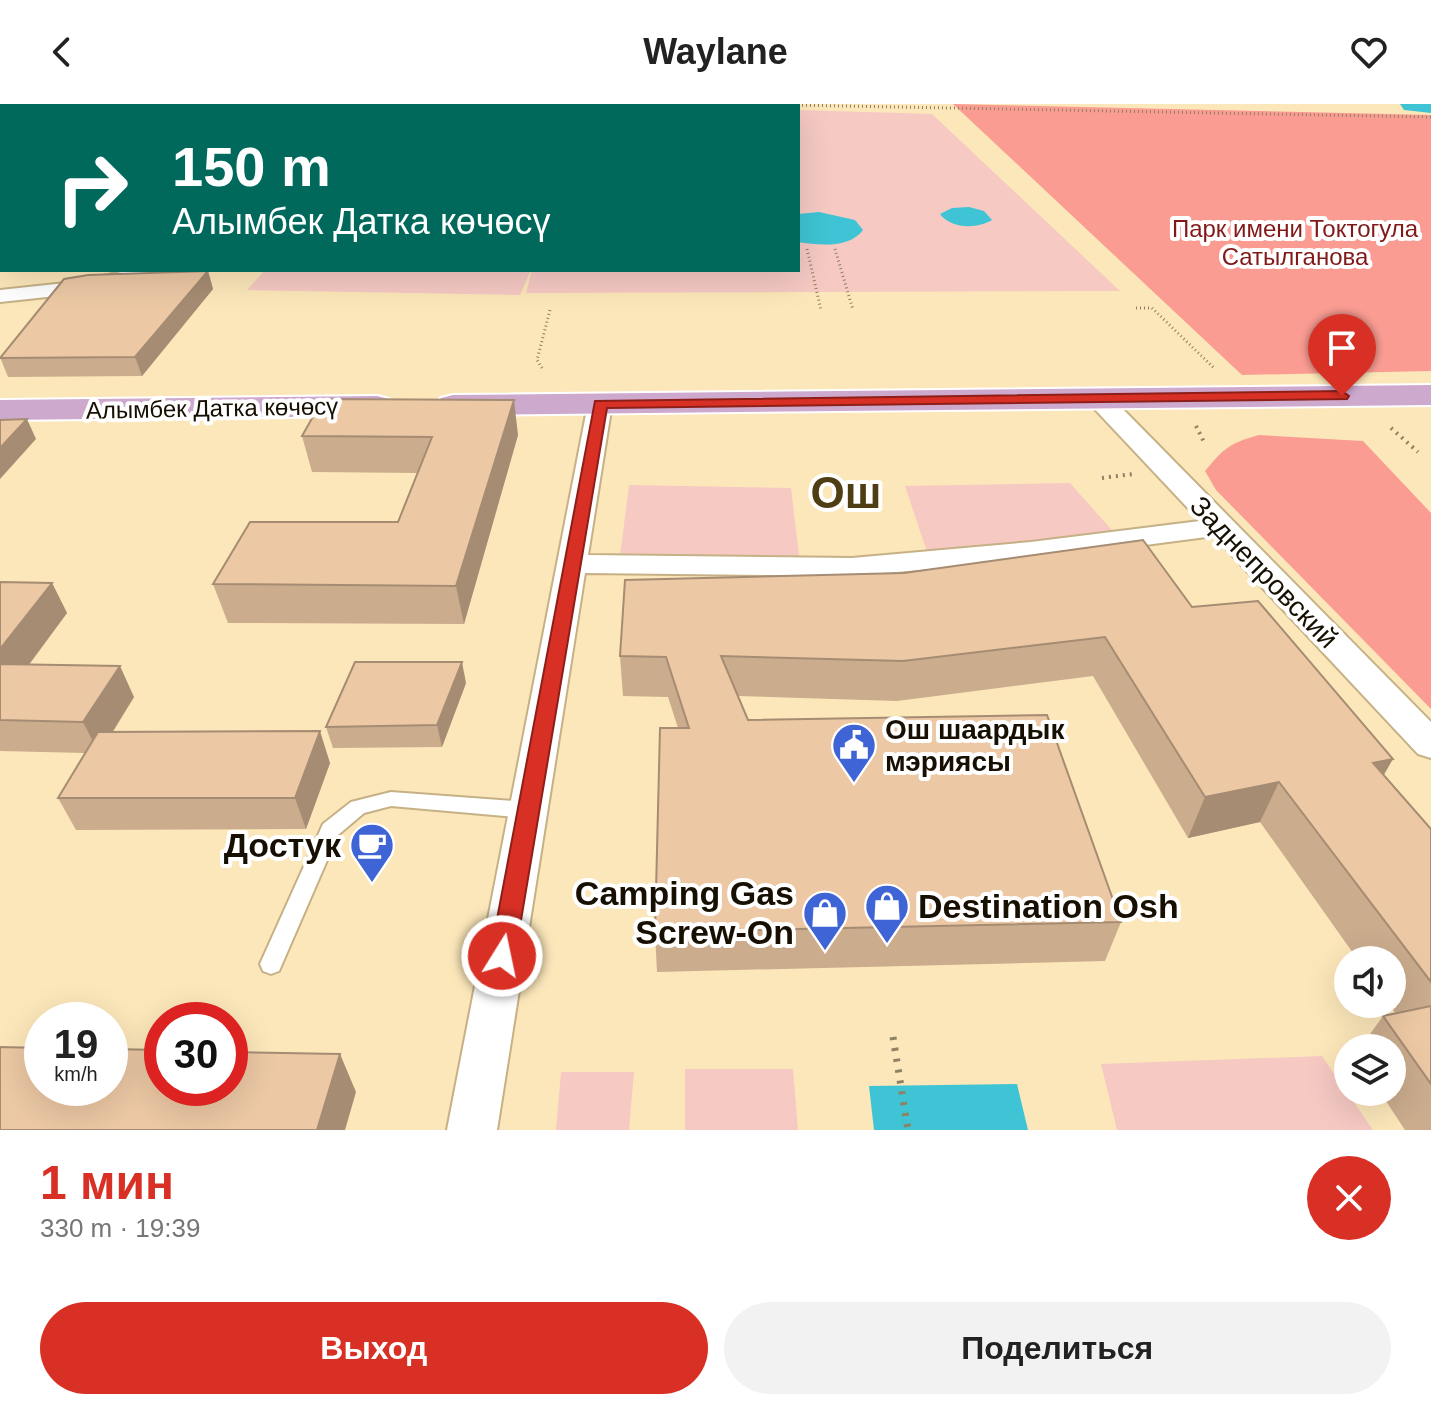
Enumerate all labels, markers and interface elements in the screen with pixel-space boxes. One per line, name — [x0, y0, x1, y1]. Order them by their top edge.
icon: back — [40, 30, 84, 74]
icon: heart — [1347, 30, 1391, 74]
text: Waylane — [643, 31, 788, 72]
text: 150 m — [172, 135, 331, 198]
icon: right — [40, 136, 144, 240]
text: Алымбек Датка көчөсү — [172, 201, 550, 242]
park label: Парк имени Токтогула Сатылганова — [1172, 215, 1419, 270]
pin — [1308, 314, 1376, 396]
icon: arrive — [1320, 326, 1364, 370]
street label: Алымбек Датка көчөсү — [86, 392, 338, 424]
district label: Ош — [811, 468, 881, 517]
street label: Заднепровский — [1184, 490, 1344, 654]
place label: Ош шаардык мэриясы — [885, 714, 1065, 777]
public building icon: Ош шаардык мэриясы — [830, 721, 878, 784]
cafe icon: Достук — [348, 821, 396, 884]
place label: Достук — [224, 826, 342, 864]
place label: Camping Gas Screw-On — [575, 874, 794, 951]
shop icon: Destination Osh — [863, 882, 911, 945]
place label: Destination Osh — [918, 887, 1179, 925]
shop icon: Camping Gas Screw-On — [801, 889, 849, 952]
position arrow — [460, 914, 544, 998]
map controls — [1334, 946, 1406, 1106]
button: sound — [1334, 946, 1406, 1018]
speed limit sign: 30 — [144, 1002, 248, 1106]
text: 19 — [54, 1022, 98, 1066]
button: layers — [1334, 1034, 1406, 1106]
text: km/h — [54, 1063, 98, 1085]
text: 1 мин — [40, 1156, 174, 1209]
button: close — [1307, 1156, 1391, 1240]
text: 330 m · 19:39 — [40, 1213, 200, 1243]
button: Выход — [40, 1302, 708, 1394]
button: Поделиться — [724, 1302, 1391, 1394]

